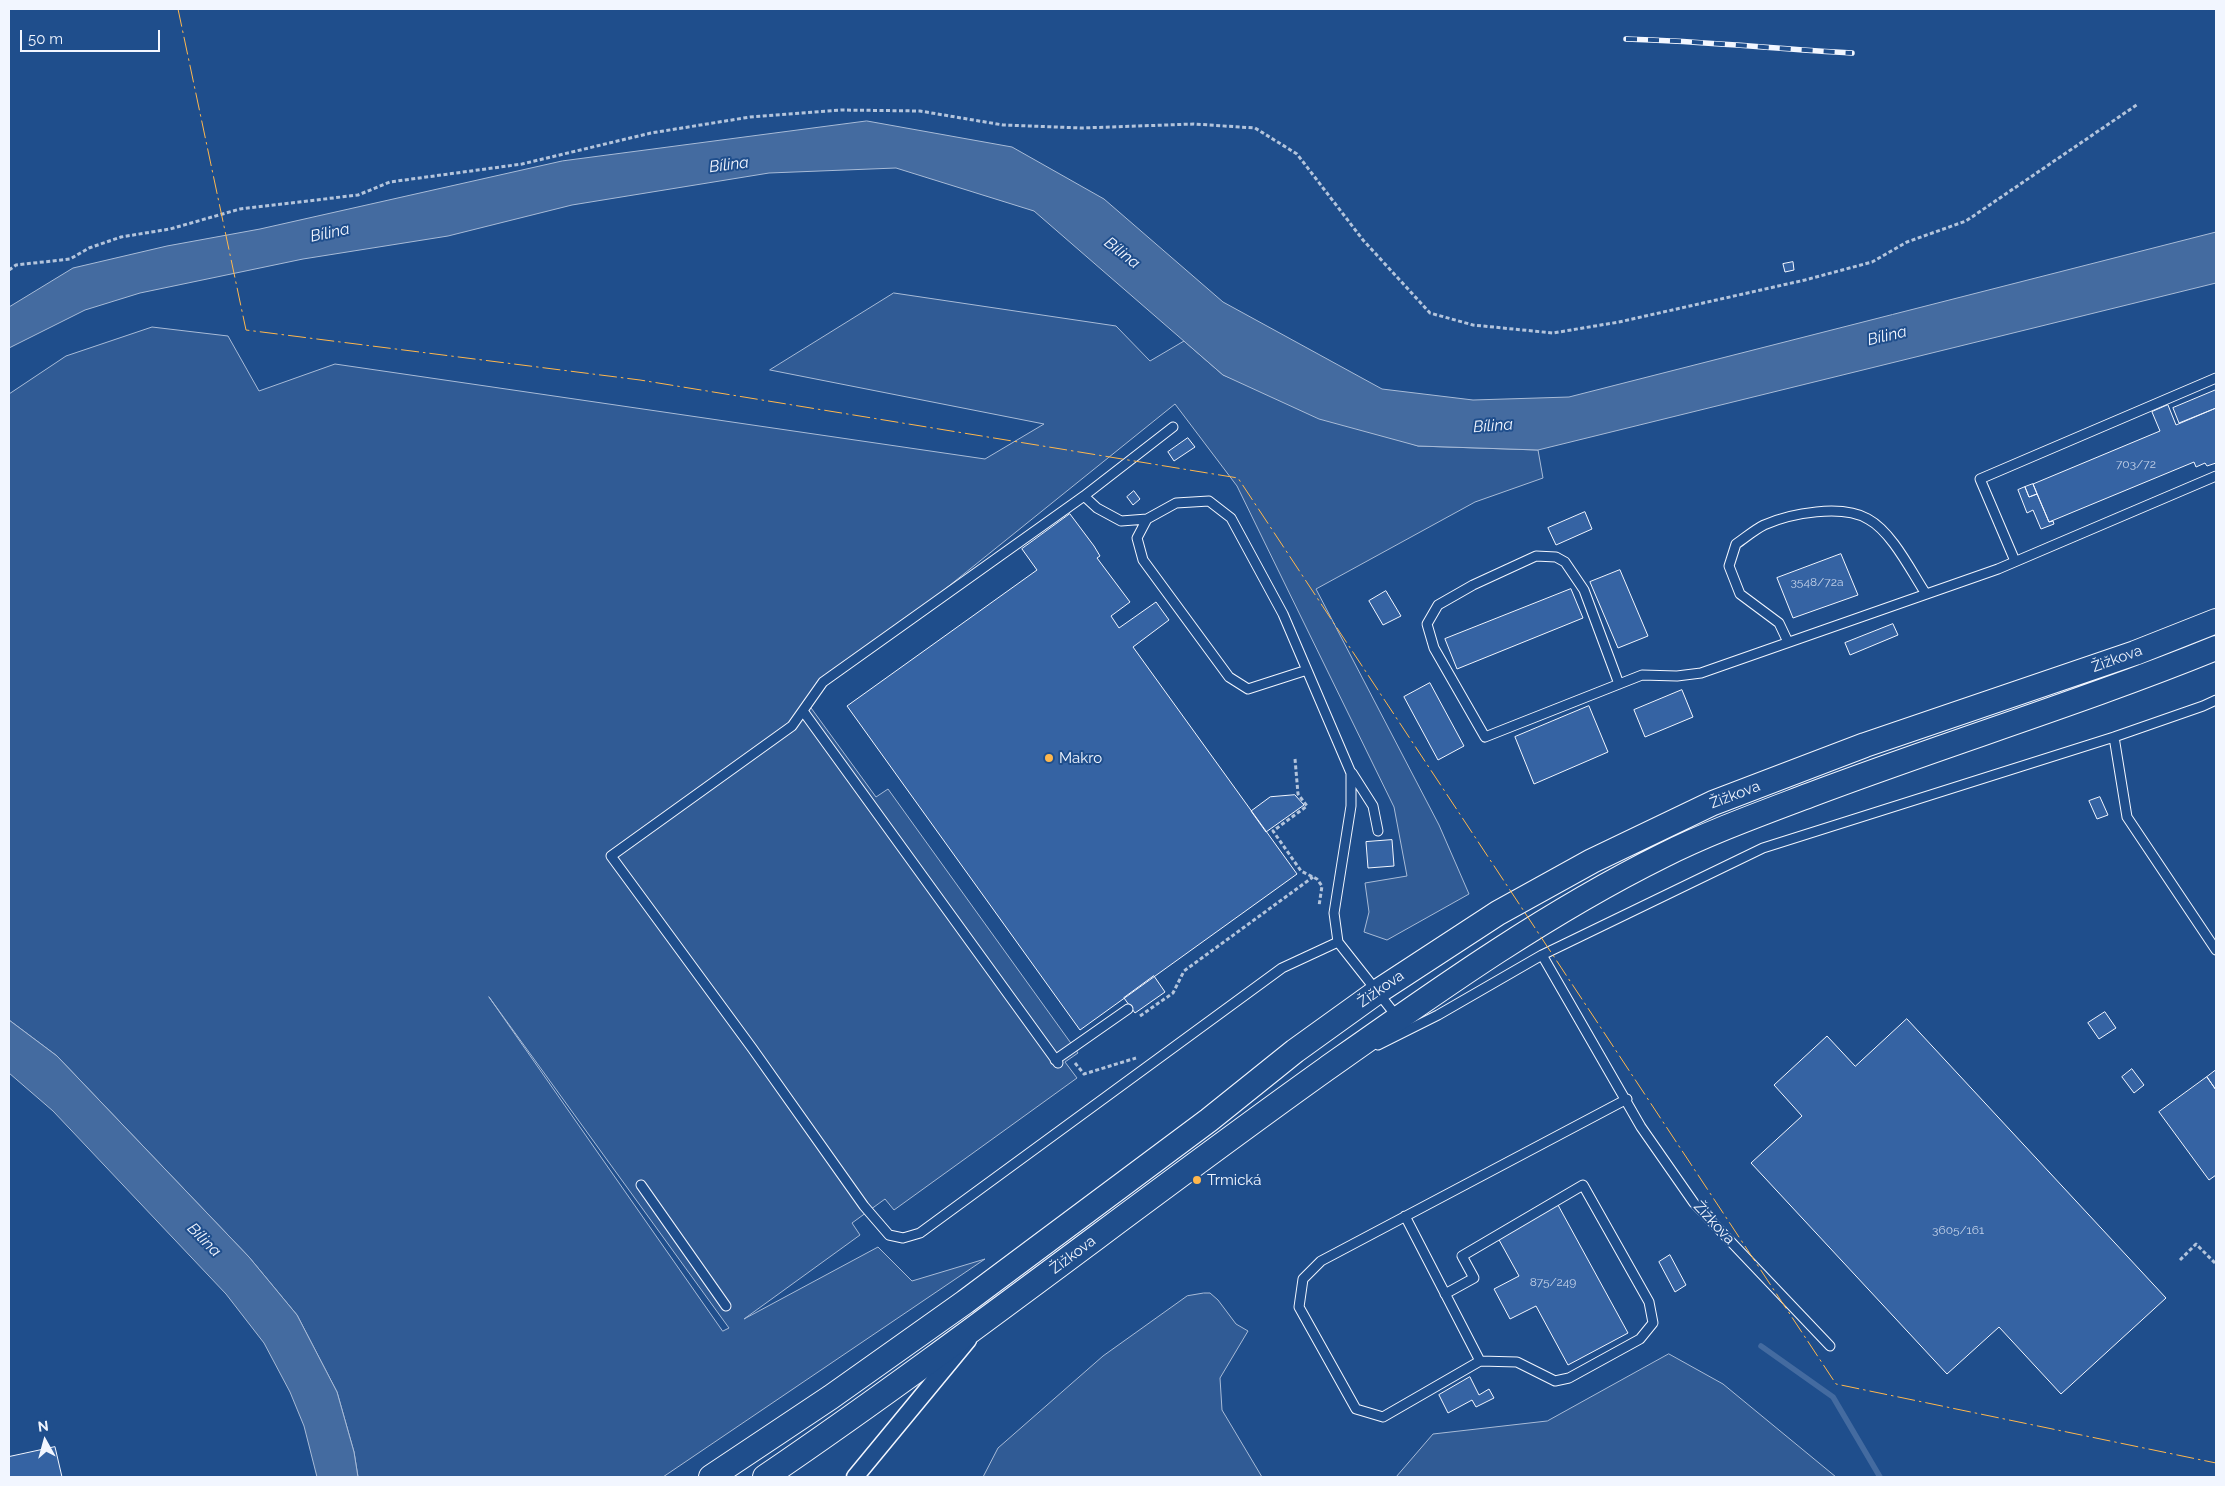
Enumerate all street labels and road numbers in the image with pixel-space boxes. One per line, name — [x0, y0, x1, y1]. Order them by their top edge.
street label: Žižkova — [2089, 642, 2145, 676]
street label: Žižkova — [1707, 777, 1763, 813]
street label: Žižkova — [1354, 967, 1408, 1011]
street label: Žižkova — [1690, 1198, 1738, 1248]
street label: Žižkova — [1047, 1232, 1099, 1278]

